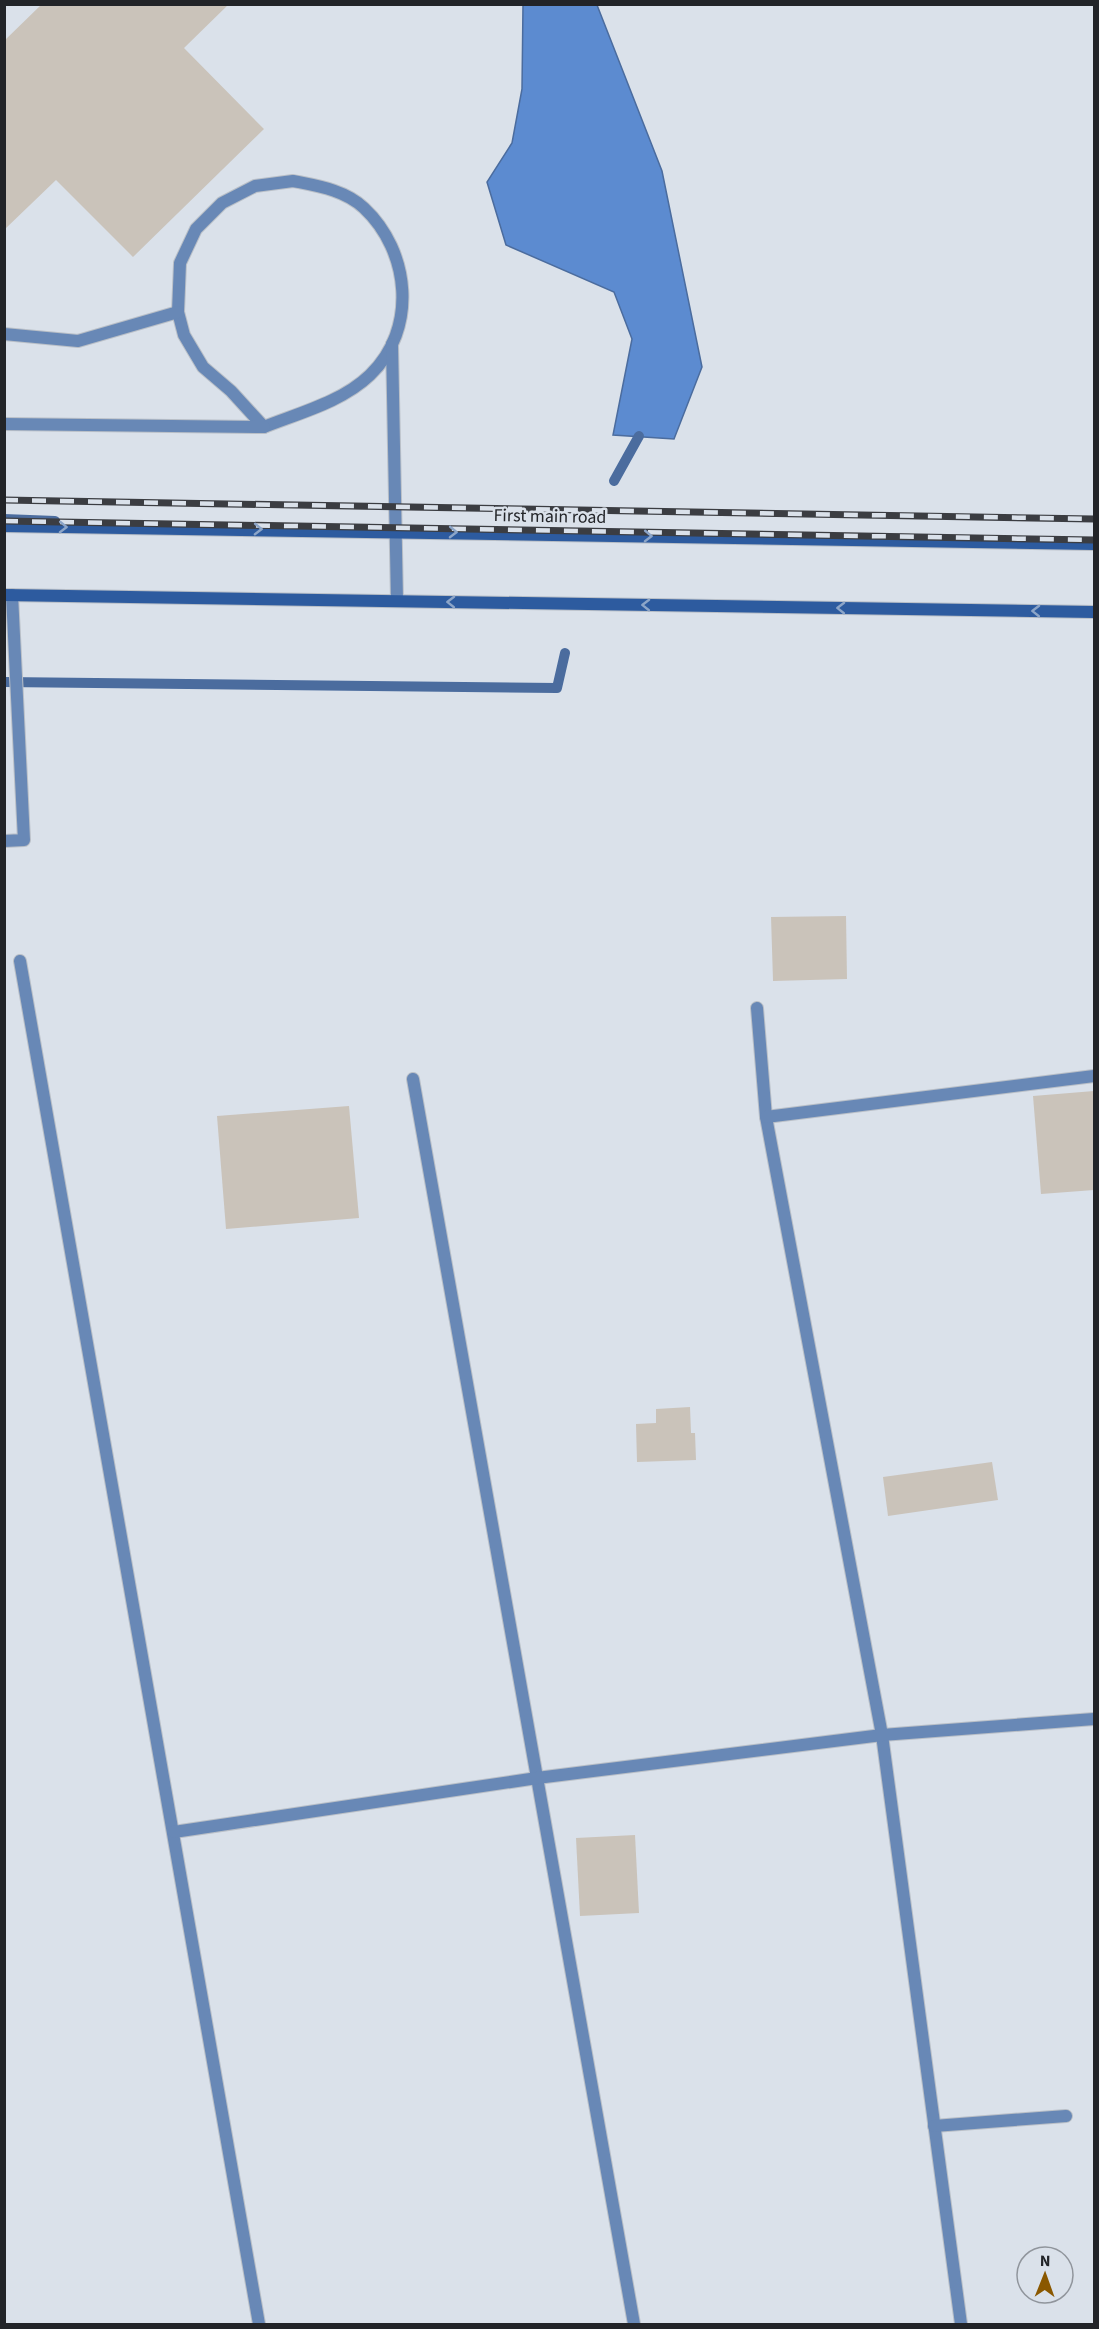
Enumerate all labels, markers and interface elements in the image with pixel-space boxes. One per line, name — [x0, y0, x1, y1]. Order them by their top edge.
street label: First main road — [493, 503, 607, 530]
one-way arrow — [58, 521, 67, 533]
one-way arrow — [253, 523, 262, 535]
one-way arrow — [448, 526, 457, 538]
one-way arrow — [643, 529, 652, 542]
one-way arrow — [447, 596, 456, 608]
one-way arrow — [642, 599, 651, 611]
one-way arrow — [837, 602, 846, 614]
one-way arrow — [1032, 605, 1041, 618]
north arrow — [1015, 2245, 1075, 2305]
text: N — [1040, 2250, 1051, 2272]

